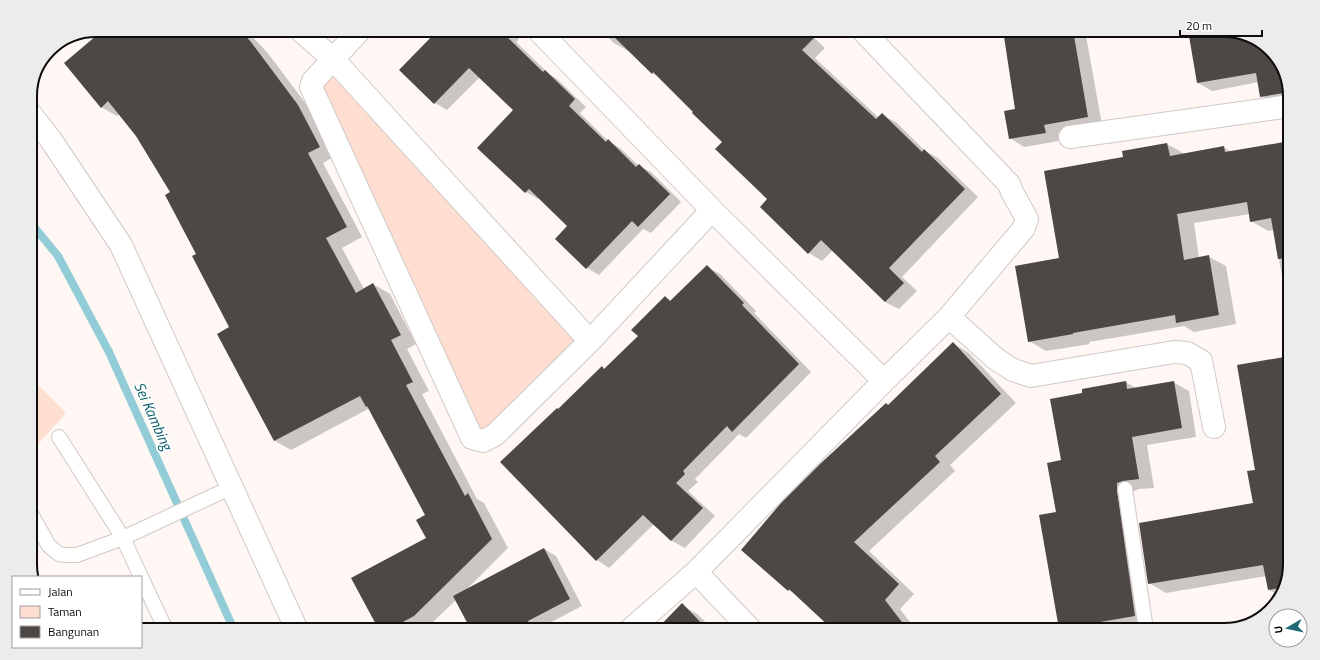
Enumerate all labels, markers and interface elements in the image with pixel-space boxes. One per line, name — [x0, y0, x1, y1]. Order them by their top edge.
scale bar — [1180, 12, 1262, 38]
text: 20 m — [1186, 16, 1212, 35]
water label: Sei Kambing — [128, 378, 180, 455]
legend — [12, 576, 142, 648]
text: Jalan — [48, 582, 73, 601]
text: Taman — [48, 602, 82, 621]
north arrow — [1268, 608, 1308, 648]
text: Bangunan — [48, 622, 99, 641]
text: U — [1270, 625, 1287, 634]

